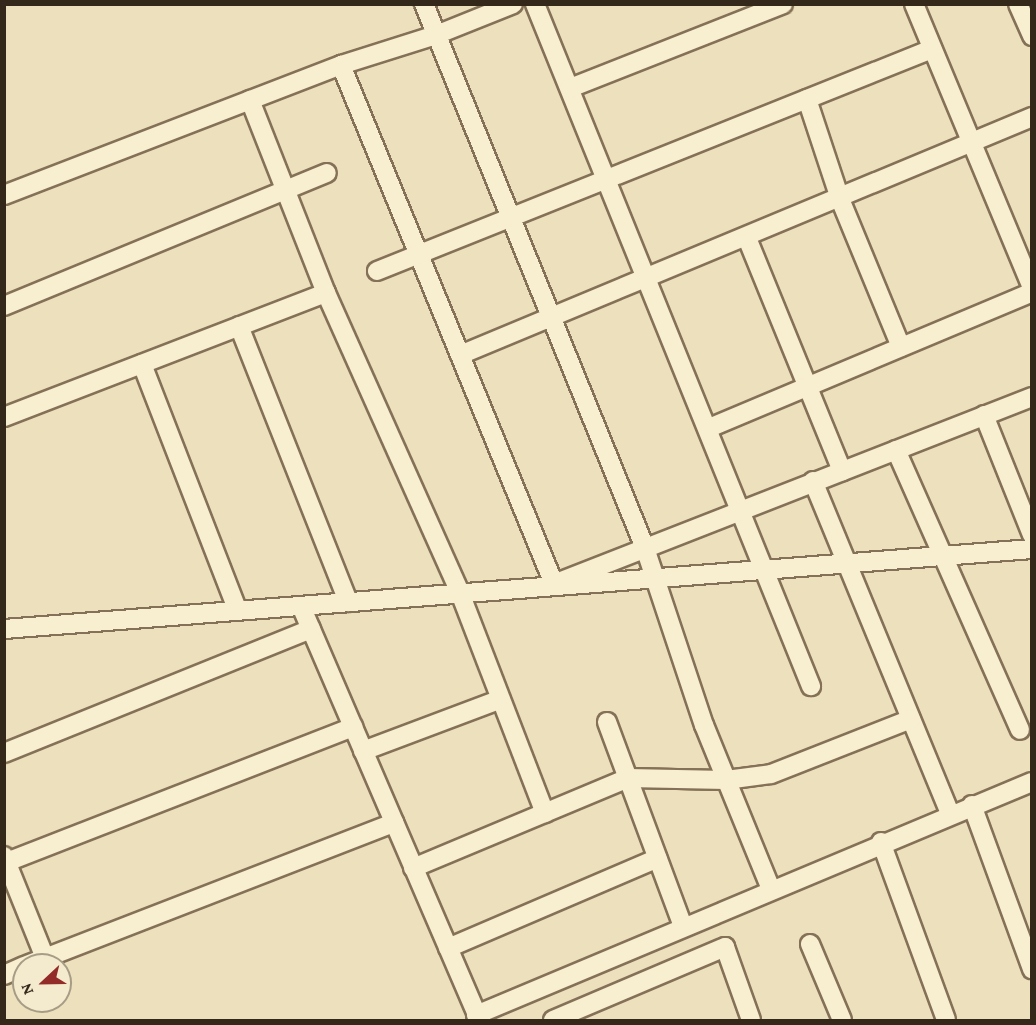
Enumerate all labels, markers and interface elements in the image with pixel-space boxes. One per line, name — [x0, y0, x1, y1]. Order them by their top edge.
north arrow — [12, 953, 72, 1013]
text: N — [17, 981, 37, 997]

